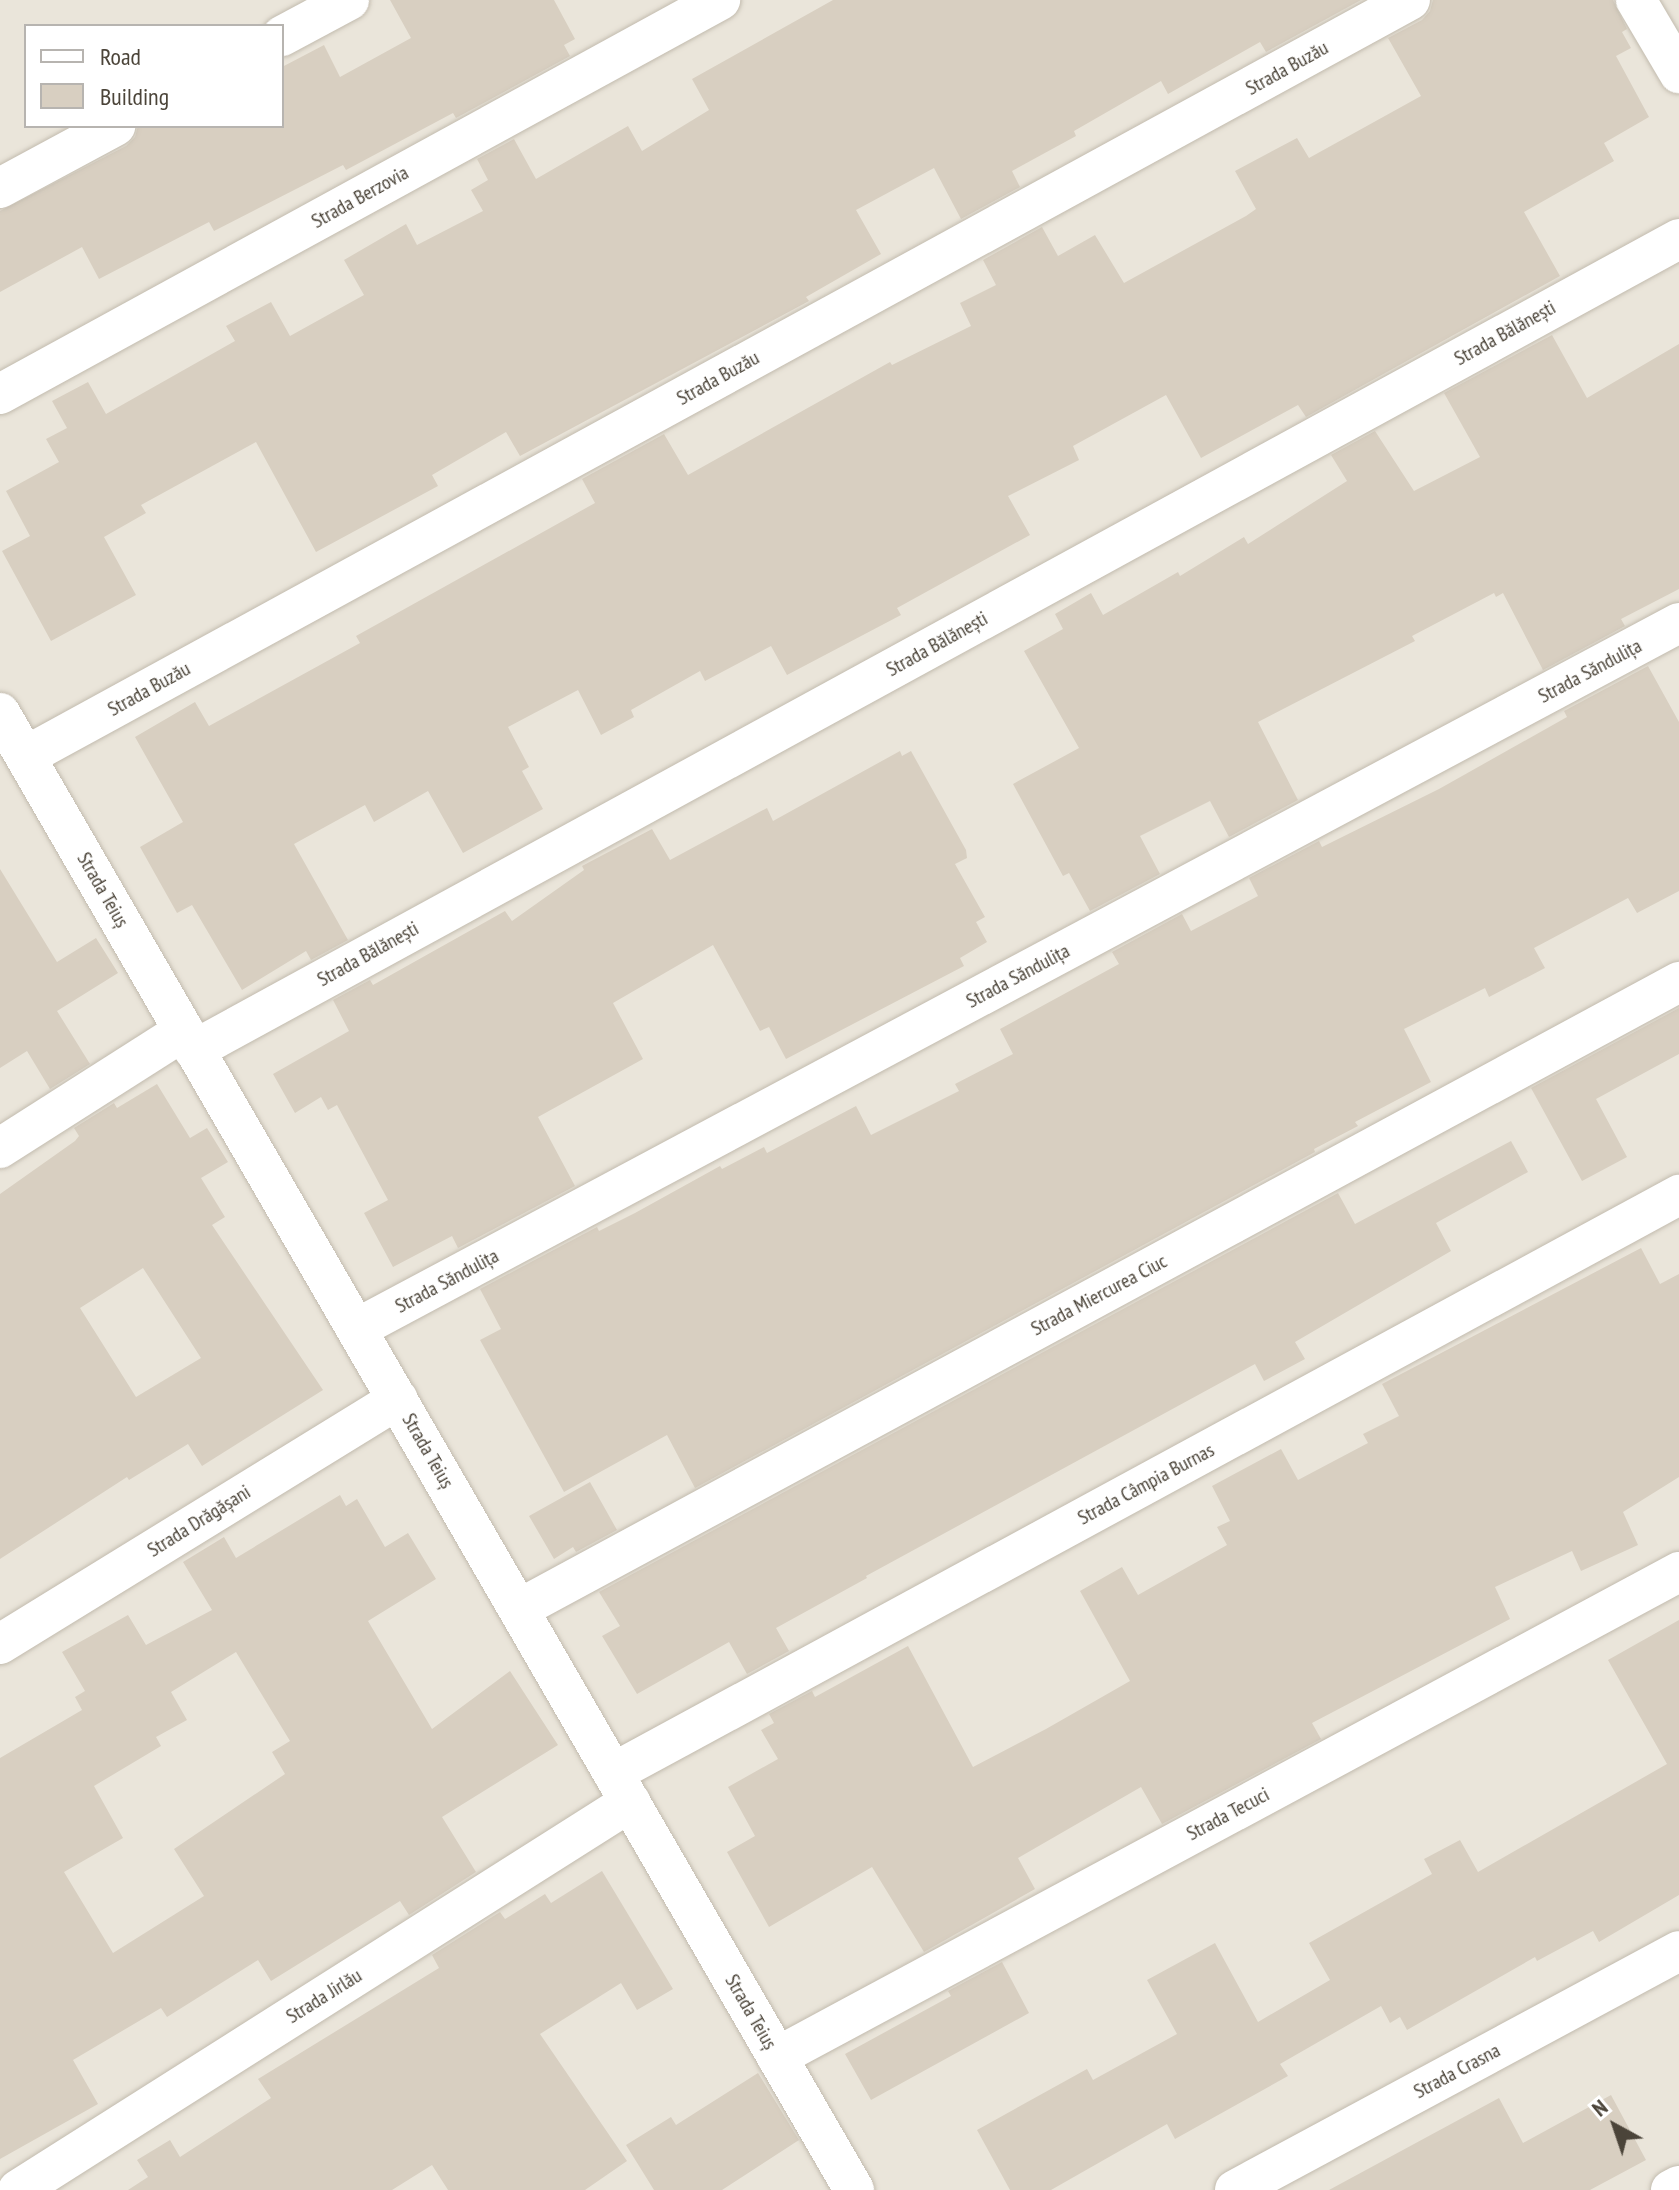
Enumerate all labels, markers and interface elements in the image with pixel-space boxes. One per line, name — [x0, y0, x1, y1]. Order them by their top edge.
legend — [24, 24, 284, 128]
street label: Strada Buzău — [1242, 36, 1332, 100]
text: Road — [100, 41, 141, 72]
text: Building — [100, 81, 169, 112]
street label: Strada Berzovia — [307, 161, 413, 233]
street label: Strada Bălănești — [1450, 295, 1560, 371]
street label: Strada Buzău — [673, 346, 763, 410]
street label: Strada Bălănești — [882, 606, 992, 682]
street label: Strada Săndulița — [1534, 634, 1646, 708]
street label: Strada Buzău — [104, 657, 194, 721]
street label: Strada Teiuș — [72, 848, 134, 932]
street label: Strada Bălănești — [313, 916, 423, 992]
street label: Strada Săndulița — [962, 939, 1074, 1013]
street label: Strada Săndulița — [391, 1244, 503, 1318]
street label: Strada Miercurea Ciuc — [1027, 1249, 1171, 1341]
street label: Strada Teiuș — [397, 1409, 459, 1493]
street label: Strada Câmpia Burnas — [1074, 1438, 1218, 1530]
street label: Strada Drăgășani — [143, 1480, 255, 1562]
street label: Strada Tecuci — [1182, 1782, 1274, 1846]
street label: Strada Jirlău — [282, 1963, 366, 2029]
street label: Strada Teiuș — [720, 1970, 782, 2054]
street label: Strada Crasna — [1410, 2038, 1504, 2104]
north arrow — [1575, 2086, 1655, 2166]
text: N — [1586, 2093, 1613, 2122]

